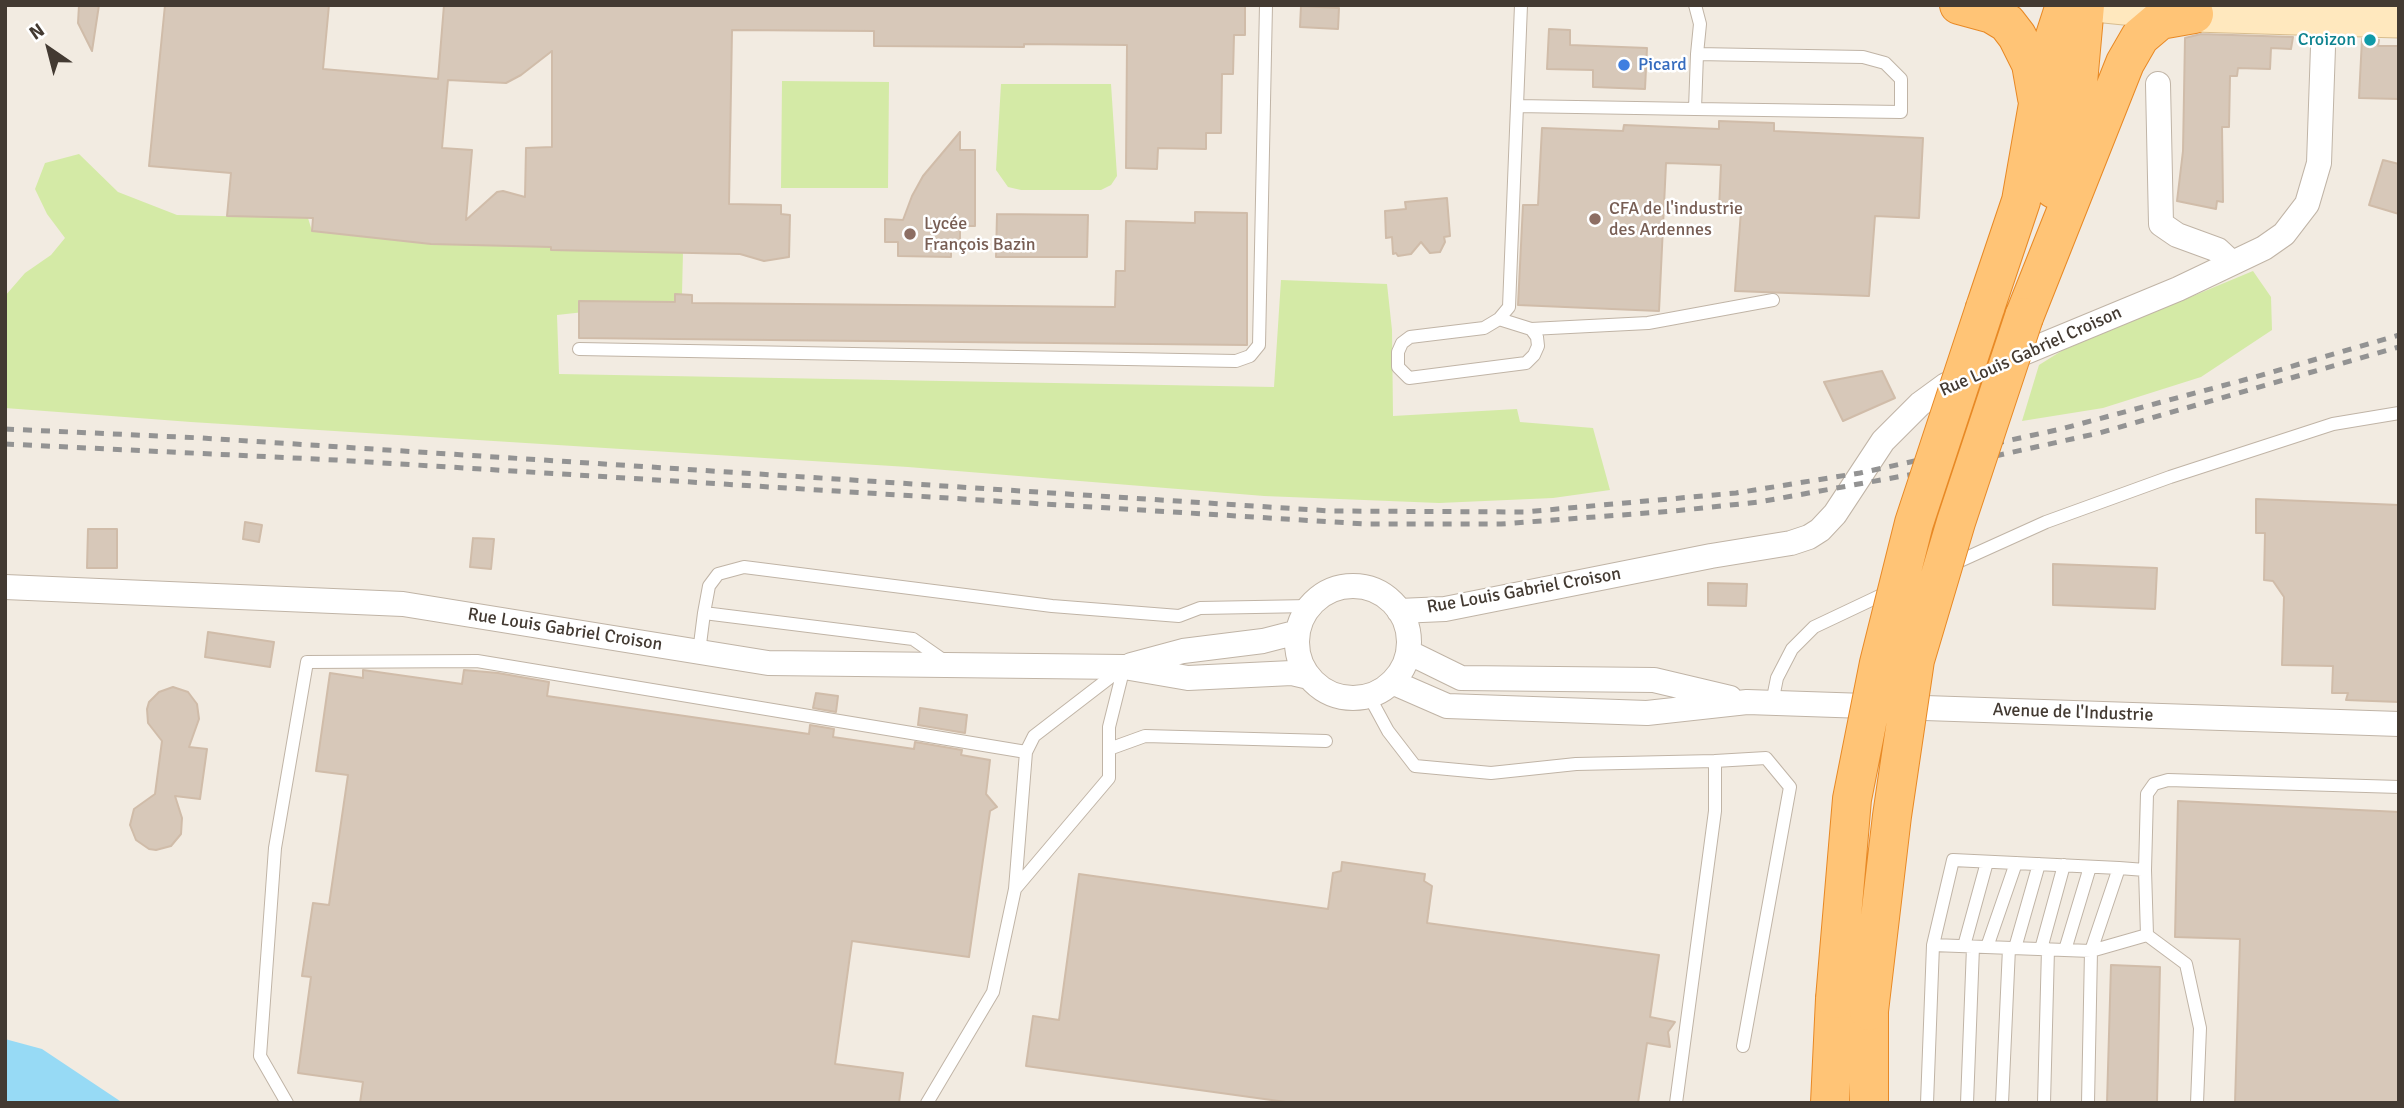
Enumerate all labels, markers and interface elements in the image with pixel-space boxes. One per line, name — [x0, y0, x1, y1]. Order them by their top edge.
north arrow — [14, 14, 84, 84]
text: N — [25, 18, 49, 45]
place label: Croizon — [2298, 29, 2356, 51]
marker: Croizon — [2362, 32, 2378, 48]
place label: Picard — [1638, 54, 1687, 76]
marker: Picard — [1616, 57, 1632, 73]
place label: CFA de l'industrie des Ardennes — [1609, 198, 1743, 241]
marker: CFA de l'industrie des Ardennes — [1587, 211, 1603, 227]
place label: Lycée François Bazin — [924, 213, 1036, 256]
marker: Lycée François Bazin — [902, 226, 918, 242]
street label: Rue Louis Gabriel Croison — [1937, 302, 2125, 402]
street label: Rue Louis Gabriel Croison — [1425, 563, 1623, 619]
street label: Rue Louis Gabriel Croison — [466, 604, 664, 656]
street label: Avenue de l'Industrie — [1992, 699, 2154, 727]

